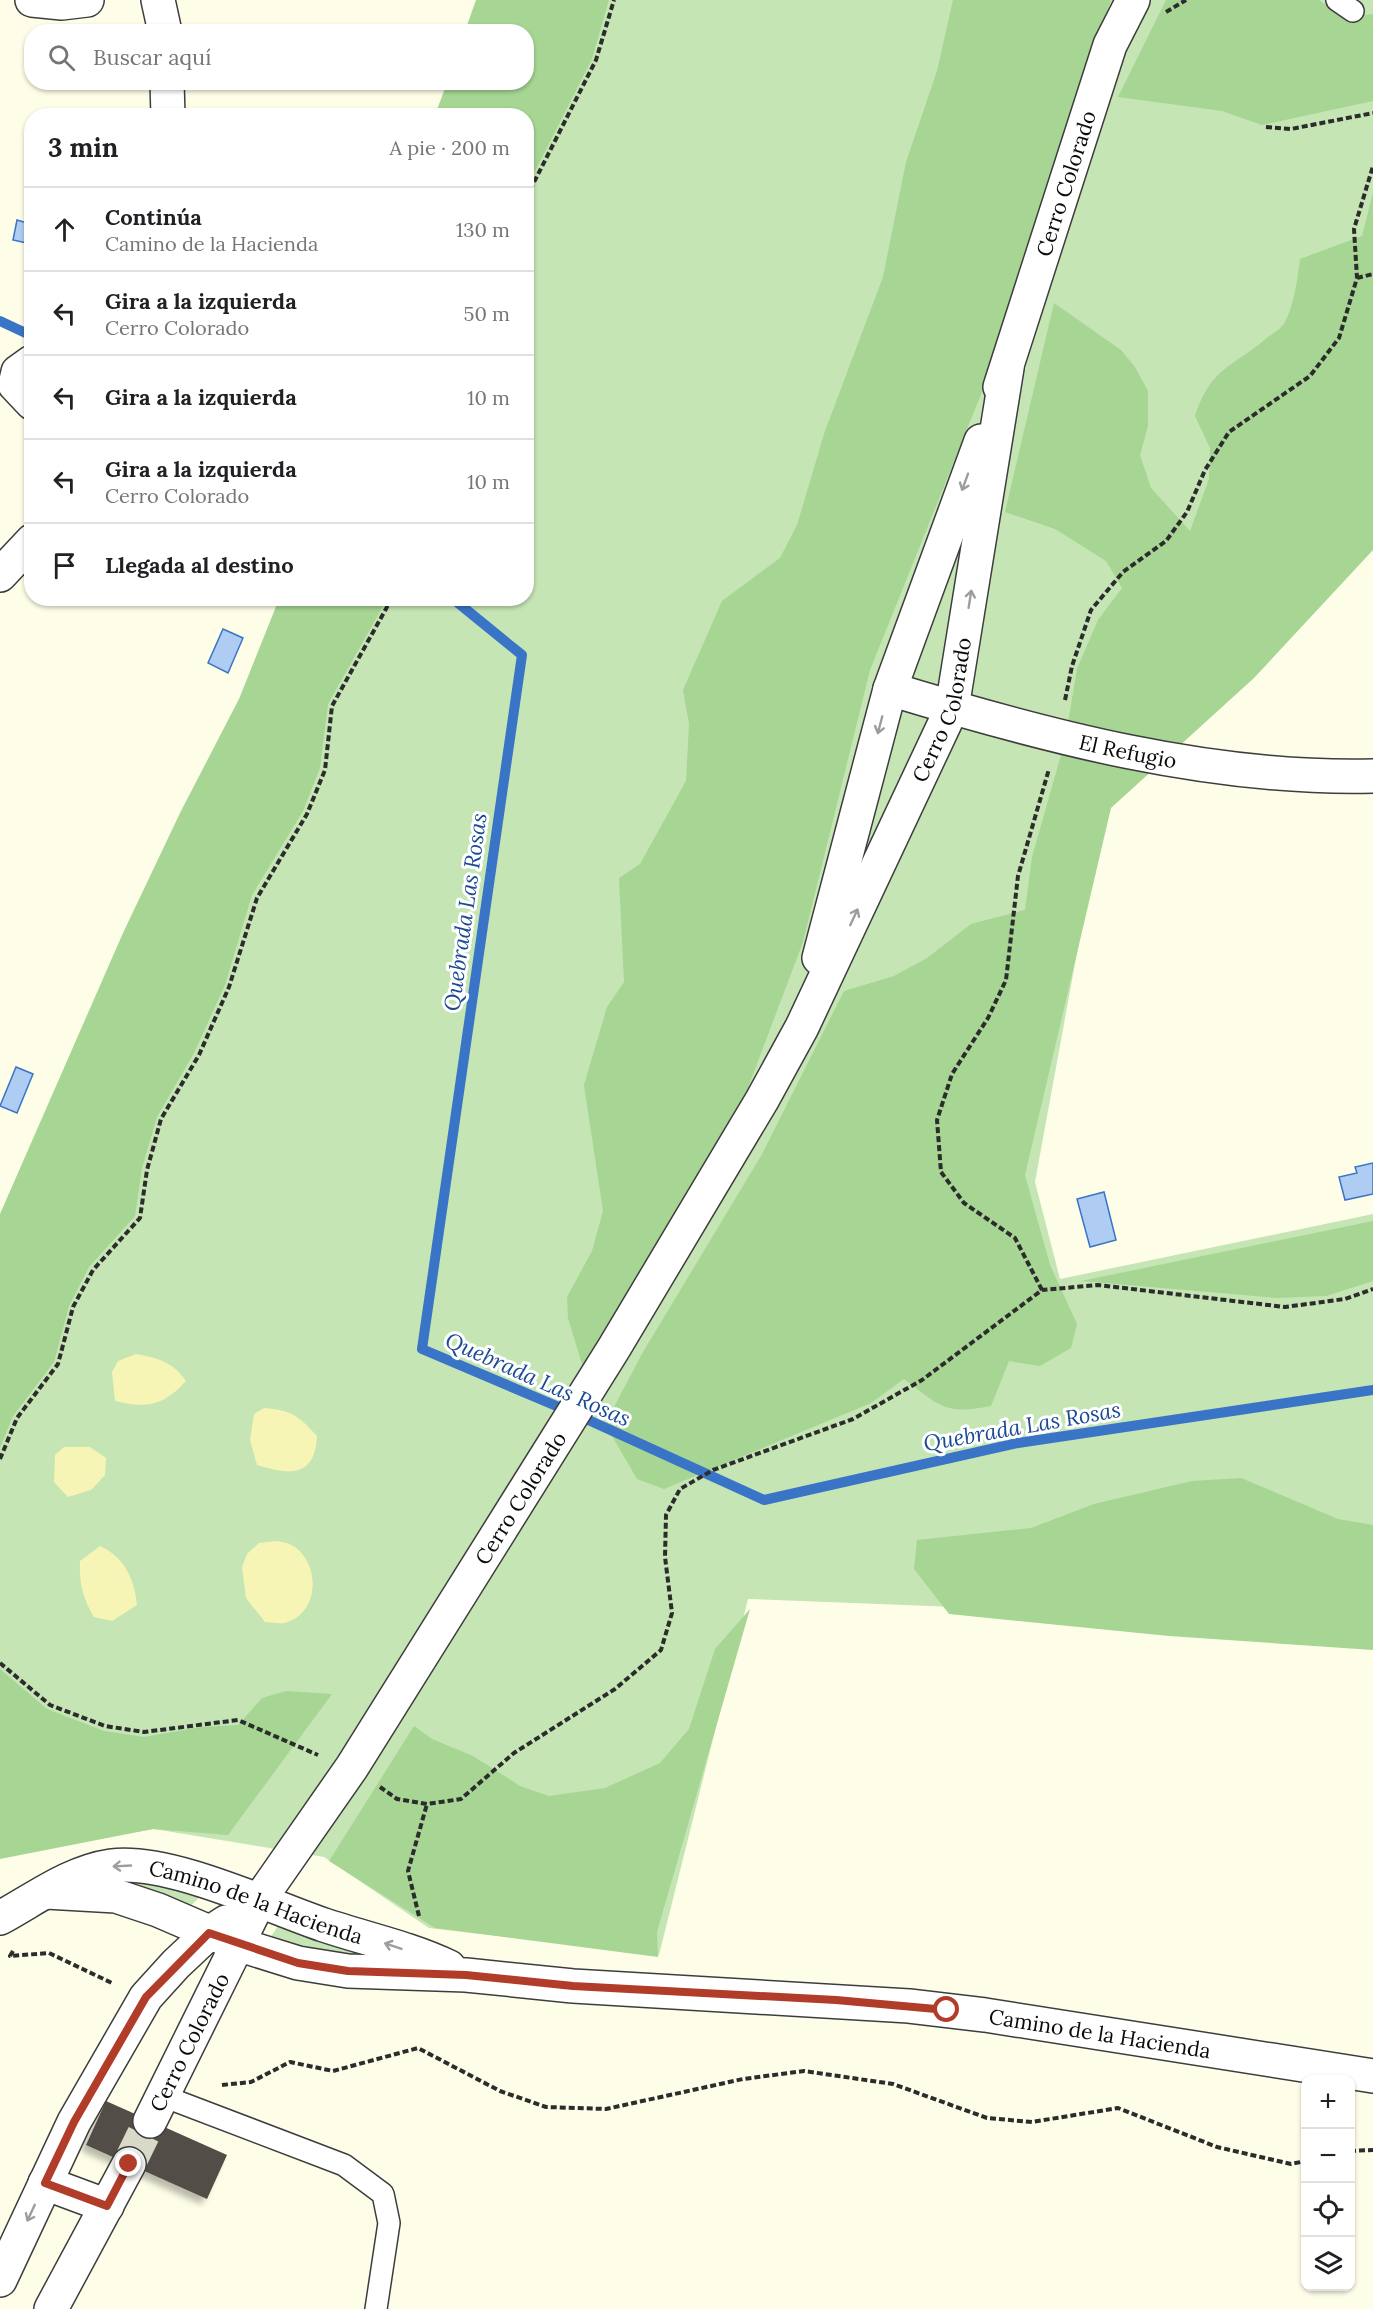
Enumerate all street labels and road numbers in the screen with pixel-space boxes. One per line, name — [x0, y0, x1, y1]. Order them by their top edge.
street label: Cerro Colorado — [1029, 107, 1102, 260]
street label: Cerro Colorado — [906, 635, 977, 786]
street label: El Refugio — [1077, 728, 1179, 774]
street label: Cerro Colorado — [469, 1426, 572, 1569]
street label: Camino de la Hacienda — [147, 1854, 366, 1950]
street label: Cerro Colorado — [143, 1968, 235, 2116]
street label: Camino de la Hacienda — [987, 2002, 1213, 2064]

